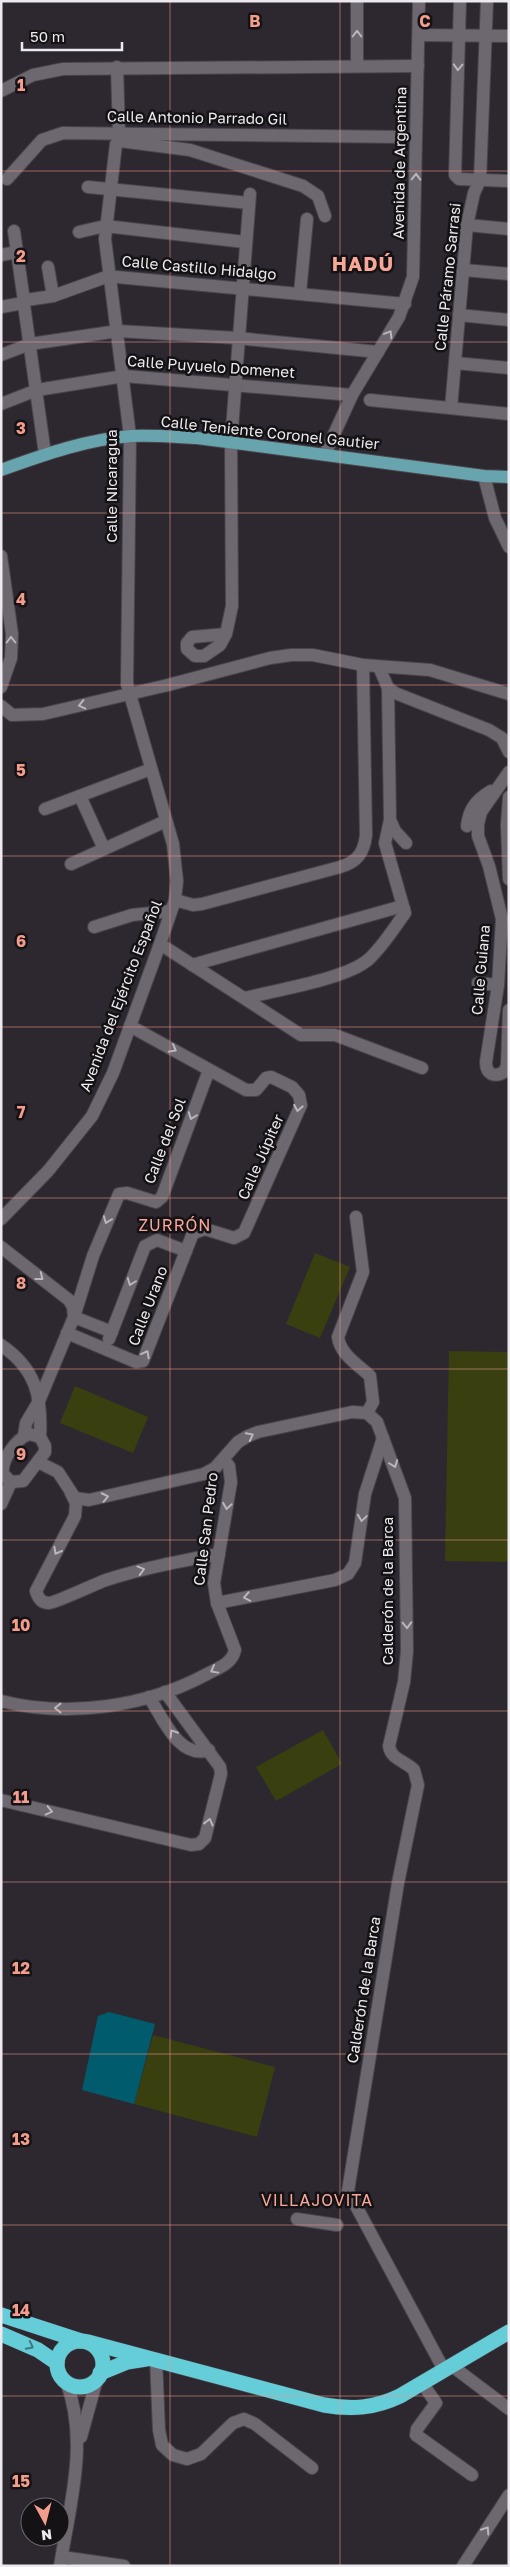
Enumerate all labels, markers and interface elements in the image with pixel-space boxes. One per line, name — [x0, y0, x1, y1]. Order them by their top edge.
text: B — [249, 11, 261, 31]
text: C — [419, 11, 431, 31]
scale bar — [22, 20, 122, 52]
text: 50 m — [30, 27, 65, 45]
one-way arrow — [352, 29, 362, 37]
one-way arrow — [453, 64, 464, 72]
text: 1 — [17, 75, 25, 95]
street label: Avenida de Argentina — [389, 86, 409, 240]
street label: Calle Antonio Parrado Gil — [107, 106, 287, 128]
one-way arrow — [411, 173, 421, 180]
street label: Calle Páramo Sarrasi — [430, 202, 464, 352]
text: 2 — [16, 246, 26, 266]
street label: Calle Castillo Hidalgo — [121, 251, 277, 283]
district label: HADÚ — [332, 251, 394, 275]
one-way arrow — [382, 330, 392, 339]
street label: Calle Puyuelo Domenet — [126, 351, 296, 381]
street label: Calle Teniente Coronel Gautier — [160, 412, 380, 452]
text: 3 — [16, 418, 26, 438]
street label: Calle Nicaragua — [102, 429, 120, 543]
text: 4 — [16, 589, 26, 609]
one-way arrow — [6, 636, 16, 644]
one-way arrow — [77, 699, 86, 710]
text: 5 — [16, 760, 26, 780]
street label: Avenida del Ejército Español — [75, 897, 165, 1094]
street label: Calle Guiana — [467, 924, 493, 1016]
text: 6 — [16, 931, 26, 951]
one-way arrow — [167, 1043, 176, 1053]
street label: Calle del Sol — [139, 1095, 189, 1186]
text: 7 — [17, 1102, 26, 1122]
one-way arrow — [294, 1104, 304, 1113]
one-way arrow — [188, 1111, 198, 1119]
street label: Calle Júpiter — [233, 1111, 287, 1202]
one-way arrow — [103, 1215, 113, 1224]
district label: ZURRÓN — [138, 1215, 212, 1235]
street label: Calle Urano — [124, 1263, 171, 1348]
one-way arrow — [34, 1271, 43, 1279]
text: 8 — [16, 1273, 26, 1293]
one-way arrow — [127, 1277, 138, 1286]
one-way arrow — [140, 1350, 150, 1359]
one-way arrow — [245, 1432, 254, 1442]
text: 9 — [16, 1444, 26, 1464]
one-way arrow — [388, 1459, 398, 1468]
street label: Calle San Pedro — [189, 1471, 221, 1587]
one-way arrow — [100, 1492, 109, 1503]
one-way arrow — [223, 1502, 233, 1510]
one-way arrow — [357, 1515, 368, 1523]
street label: Calderón de la Barca — [378, 1517, 396, 1665]
one-way arrow — [53, 1546, 63, 1555]
one-way arrow — [136, 1566, 145, 1576]
one-way arrow — [242, 1592, 251, 1602]
text: 10 — [12, 1615, 30, 1635]
one-way arrow — [401, 1621, 412, 1629]
one-way arrow — [210, 1664, 219, 1674]
one-way arrow — [53, 1703, 61, 1713]
one-way arrow — [170, 1730, 179, 1739]
text: 11 — [13, 1787, 29, 1807]
one-way arrow — [44, 1805, 53, 1816]
one-way arrow — [203, 1817, 214, 1826]
street label: Calderón de la Barca — [343, 1915, 384, 2065]
text: 12 — [12, 1958, 30, 1978]
text: 13 — [12, 2129, 30, 2149]
district label: VILLAJOVITA — [261, 2190, 373, 2210]
text: 14 — [12, 2300, 30, 2320]
one-way arrow — [25, 2340, 34, 2350]
text: 15 — [12, 2471, 30, 2491]
north arrow — [20, 2497, 70, 2547]
text: N — [40, 2526, 53, 2544]
one-way arrow — [479, 2527, 489, 2536]

